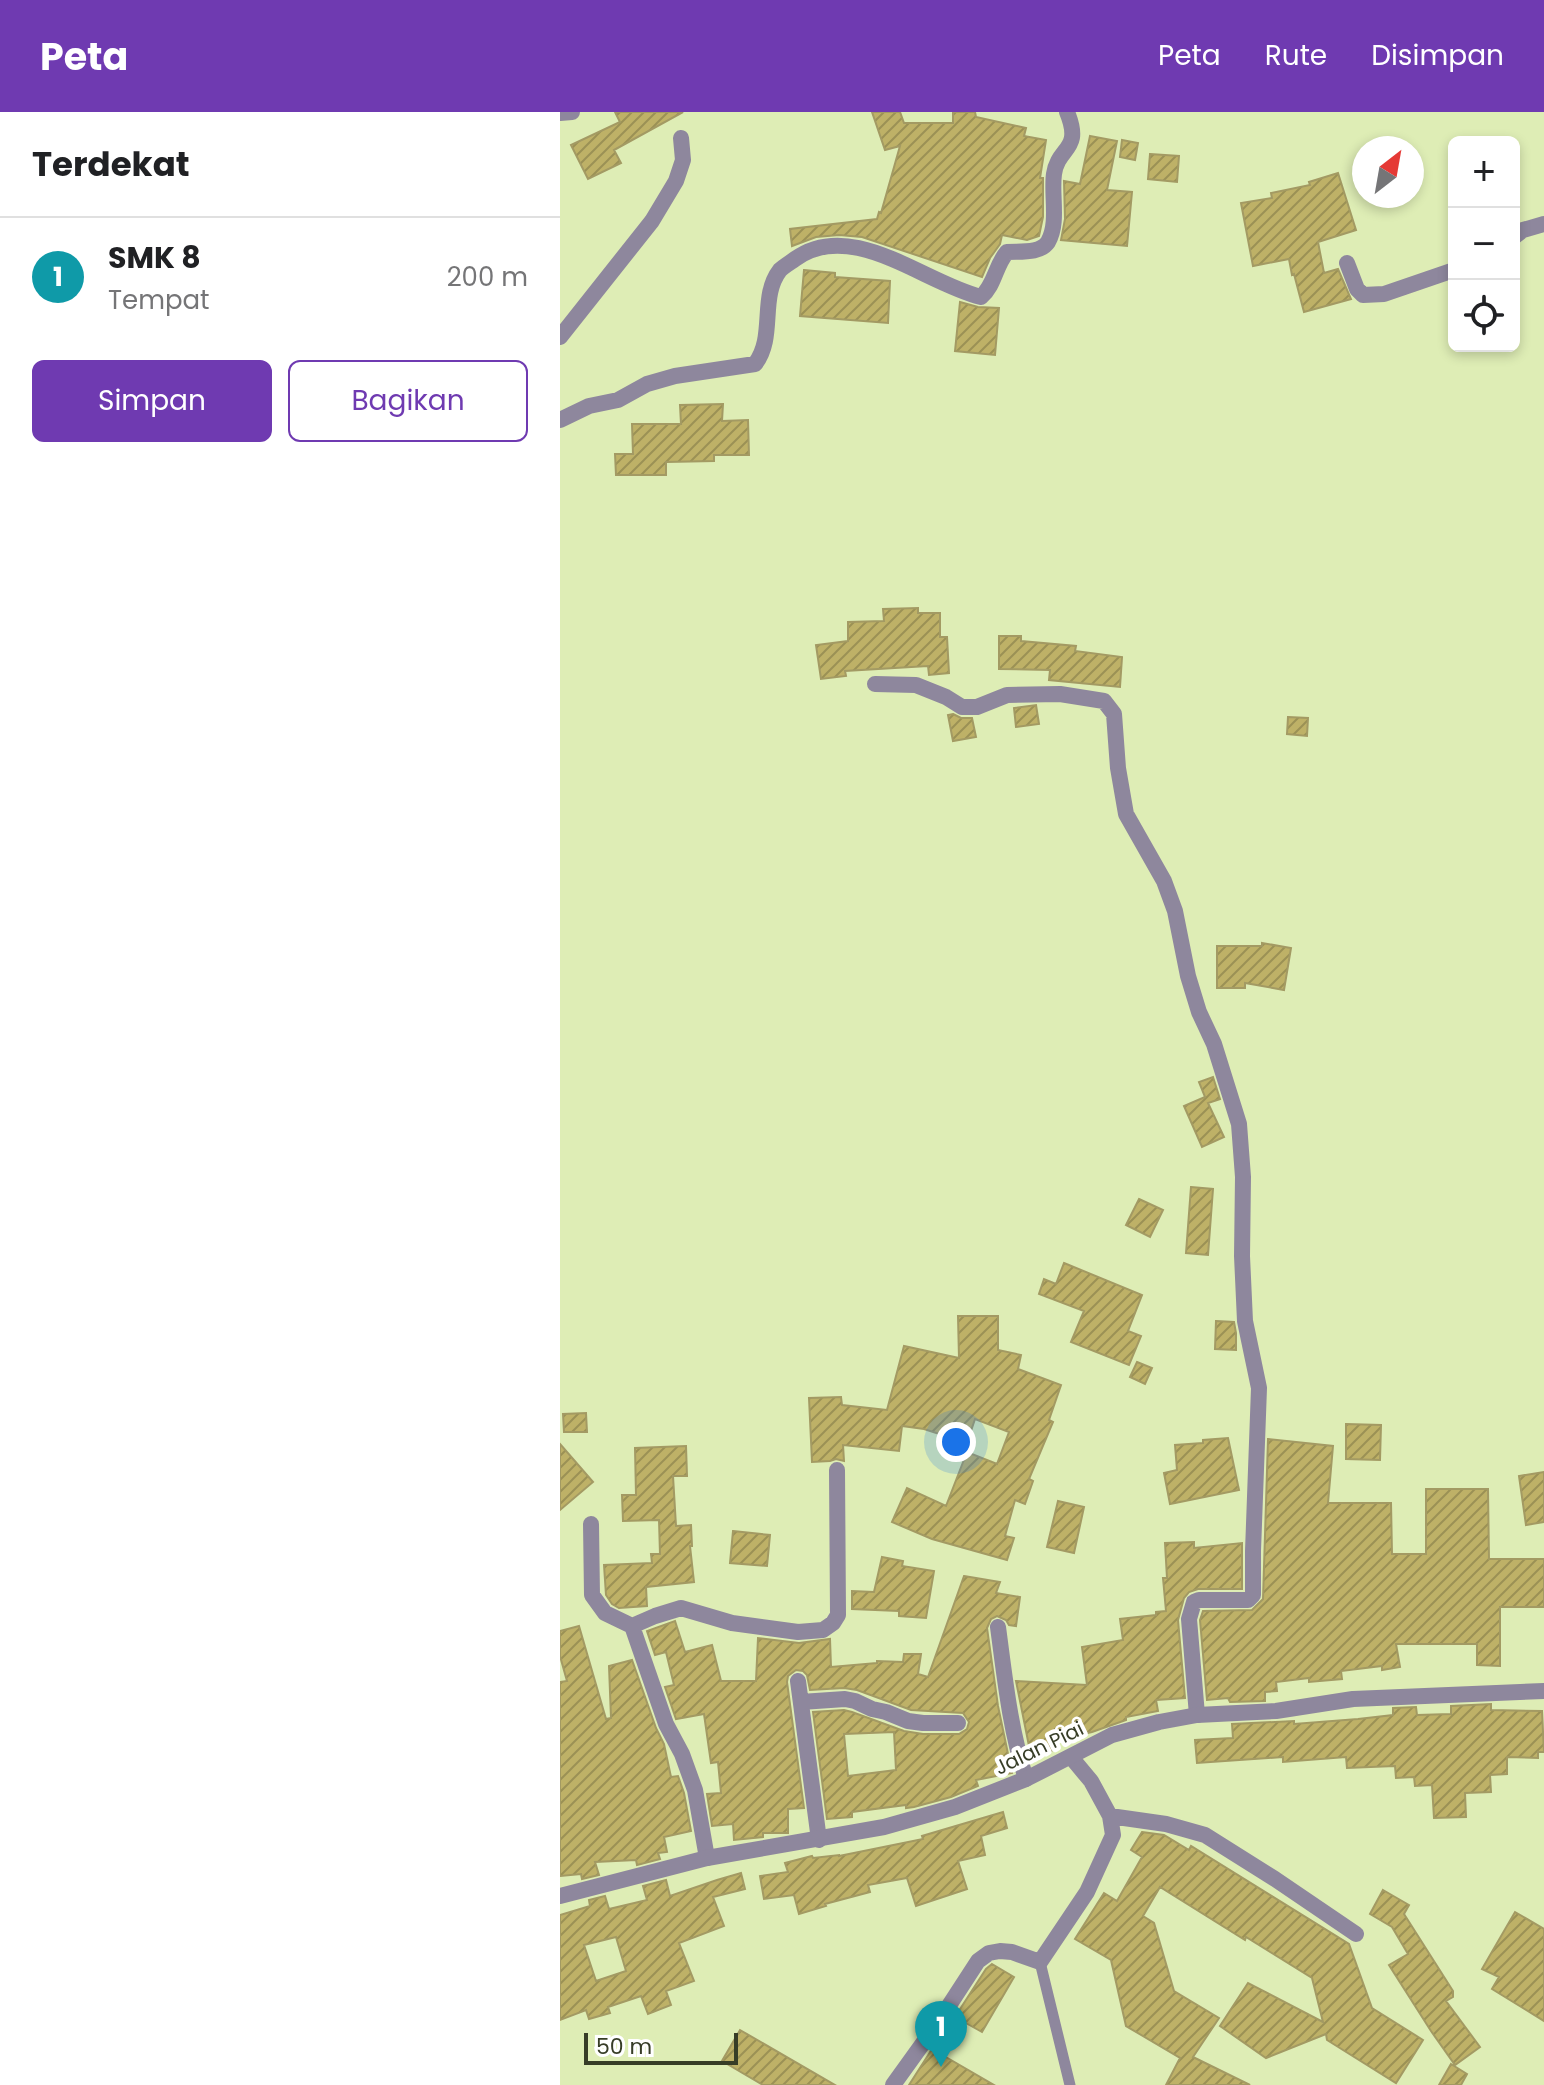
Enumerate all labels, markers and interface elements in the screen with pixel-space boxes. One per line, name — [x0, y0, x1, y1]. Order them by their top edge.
text: Peta — [40, 30, 128, 83]
text: Peta — [1158, 36, 1221, 75]
text: Rute — [1265, 36, 1327, 75]
text: Disimpan — [1371, 36, 1504, 75]
north arrow — [1352, 136, 1424, 208]
map controls — [1448, 136, 1520, 352]
button: + — [1448, 136, 1520, 208]
text: Terdekat — [32, 140, 190, 188]
button: − — [1448, 208, 1520, 280]
text: SMK 8 — [108, 236, 201, 279]
text: 1 — [53, 259, 63, 295]
text: 200 m — [447, 259, 528, 295]
button: locate — [1448, 280, 1520, 352]
text: Tempat — [108, 282, 210, 318]
button: Simpan — [32, 360, 272, 442]
button: Bagikan — [288, 360, 528, 442]
your location — [936, 1422, 976, 1462]
street label: Jalan Piai — [990, 1714, 1088, 1782]
pin: 1 — [915, 2001, 967, 2067]
scale bar — [584, 2029, 738, 2065]
text: 50 m — [596, 2031, 652, 2062]

